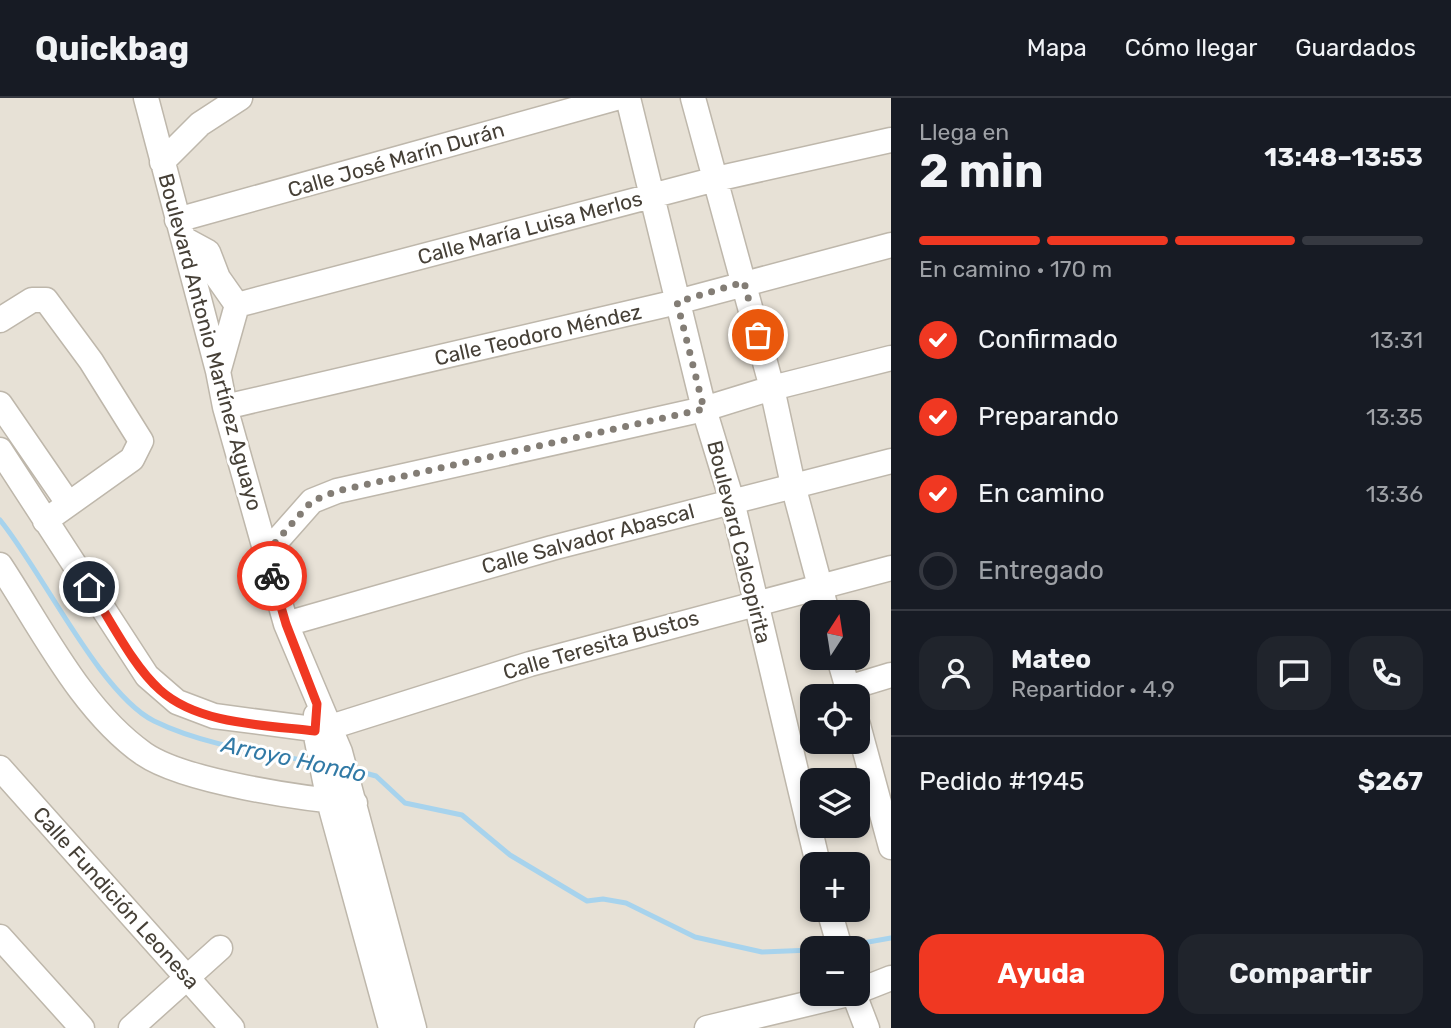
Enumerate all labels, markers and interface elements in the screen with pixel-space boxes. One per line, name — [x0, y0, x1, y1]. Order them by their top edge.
text: Quickbag — [35, 29, 189, 68]
text: Mapa — [1027, 34, 1087, 62]
text: Cómo llegar — [1125, 34, 1257, 62]
text: Guardados — [1295, 34, 1416, 62]
street label: Calle José Marín Durán — [285, 117, 507, 202]
text: Llega en — [919, 118, 1009, 146]
text: 13:48–13:53 — [1264, 142, 1423, 173]
text: 2 min — [919, 144, 1044, 199]
street label: Boulevard Antonio Martínez Aguayo — [153, 171, 268, 513]
street label: Calle María Luisa Merlos — [415, 185, 645, 270]
text: En camino · 170 m — [919, 255, 1112, 283]
street label: Calle Teodoro Méndez — [432, 299, 644, 371]
pin — [728, 305, 788, 365]
icon: bag — [739, 316, 777, 354]
icon: check — [919, 321, 957, 359]
text: Confirmado — [978, 324, 1118, 355]
text: 13:31 — [1370, 326, 1423, 354]
icon: check — [919, 398, 957, 436]
text: Preparando — [978, 401, 1119, 432]
text: 13:35 — [1366, 403, 1423, 431]
street label: Boulevard Calcopirita — [702, 438, 777, 646]
icon: check — [919, 475, 957, 513]
text: En camino — [978, 478, 1105, 509]
text: 13:36 — [1366, 480, 1423, 508]
street label: Calle Salvador Abascal — [479, 498, 697, 579]
courier — [237, 541, 307, 611]
text: Entregado — [978, 555, 1104, 586]
pin — [59, 557, 119, 617]
icon: bike — [253, 557, 291, 595]
icon: home — [70, 568, 108, 606]
north arrow — [800, 600, 870, 670]
map controls — [800, 600, 870, 1006]
street label: Calle Teresita Bustos — [500, 605, 702, 684]
button: person — [919, 636, 993, 710]
button: chat — [1257, 636, 1331, 710]
button: phone — [1349, 636, 1423, 710]
text: Mateo — [1011, 644, 1091, 675]
text: Repartidor · 4.9 — [1011, 675, 1175, 703]
button: locate — [800, 684, 870, 754]
water label: Arroyo Hondo — [218, 730, 369, 788]
text: Pedido #1945 — [919, 766, 1084, 797]
text: $267 — [1358, 766, 1423, 797]
button: layers — [800, 768, 870, 838]
street label: Calle Fundición Leonesa — [28, 801, 205, 994]
button: + — [800, 852, 870, 922]
button: Ayuda — [919, 934, 1164, 1014]
button: Compartir — [1178, 934, 1423, 1014]
button: − — [800, 936, 870, 1006]

